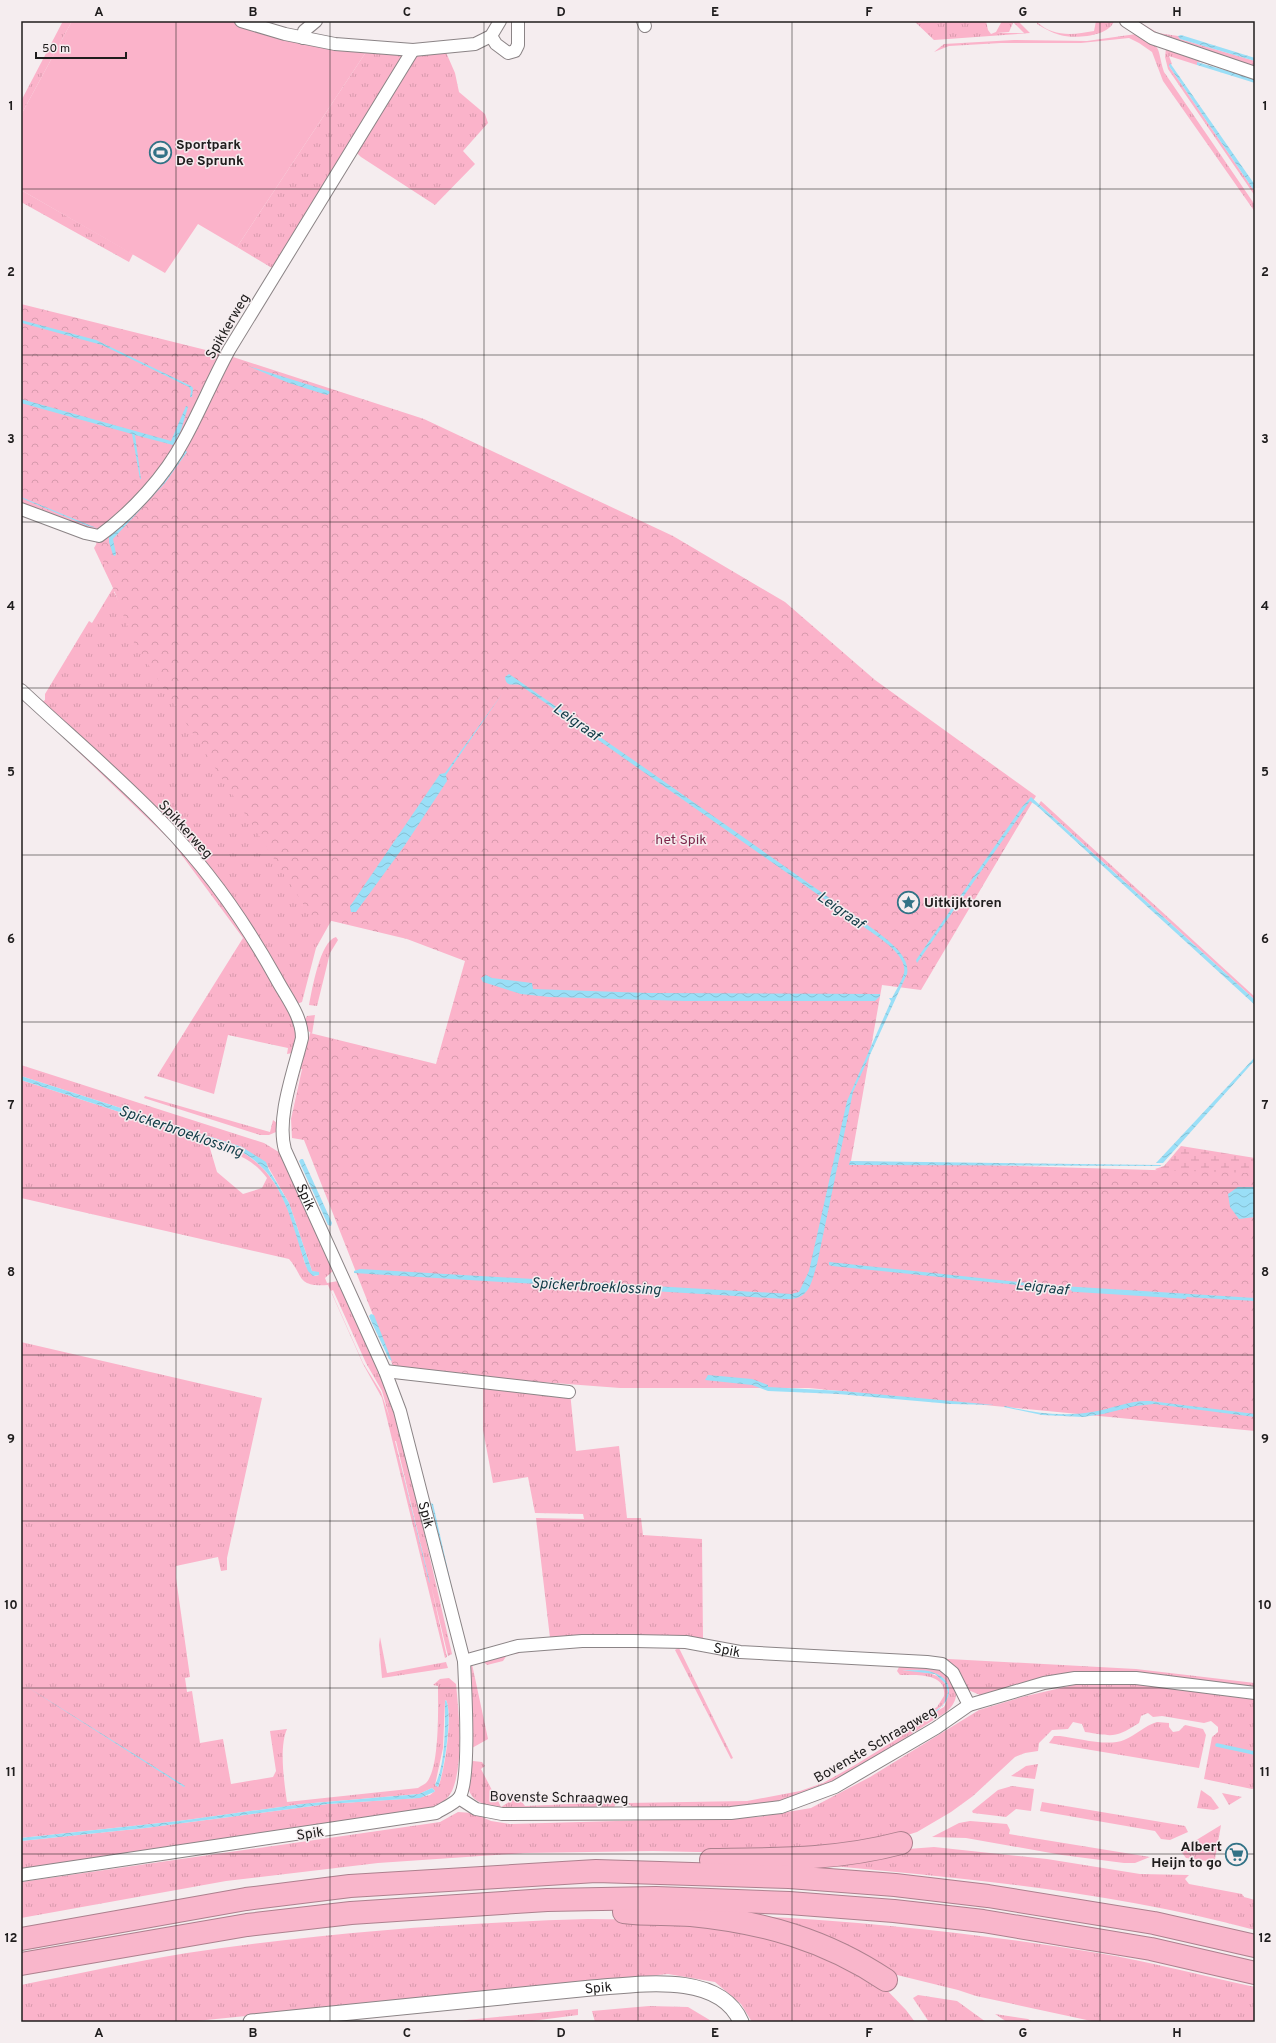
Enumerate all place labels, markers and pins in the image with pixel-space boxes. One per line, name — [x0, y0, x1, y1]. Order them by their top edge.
place label: Sportpark De Sprunk — [176, 137, 244, 170]
sports icon: Sportpark De Sprunk — [147, 139, 173, 165]
place icon: Uitkijktoren — [895, 889, 921, 915]
place label: Uitkijktoren — [924, 895, 1002, 912]
place label: Albert Heijn to go — [1151, 1839, 1222, 1872]
supermarket icon: Albert Heijn to go — [1224, 1841, 1250, 1867]

